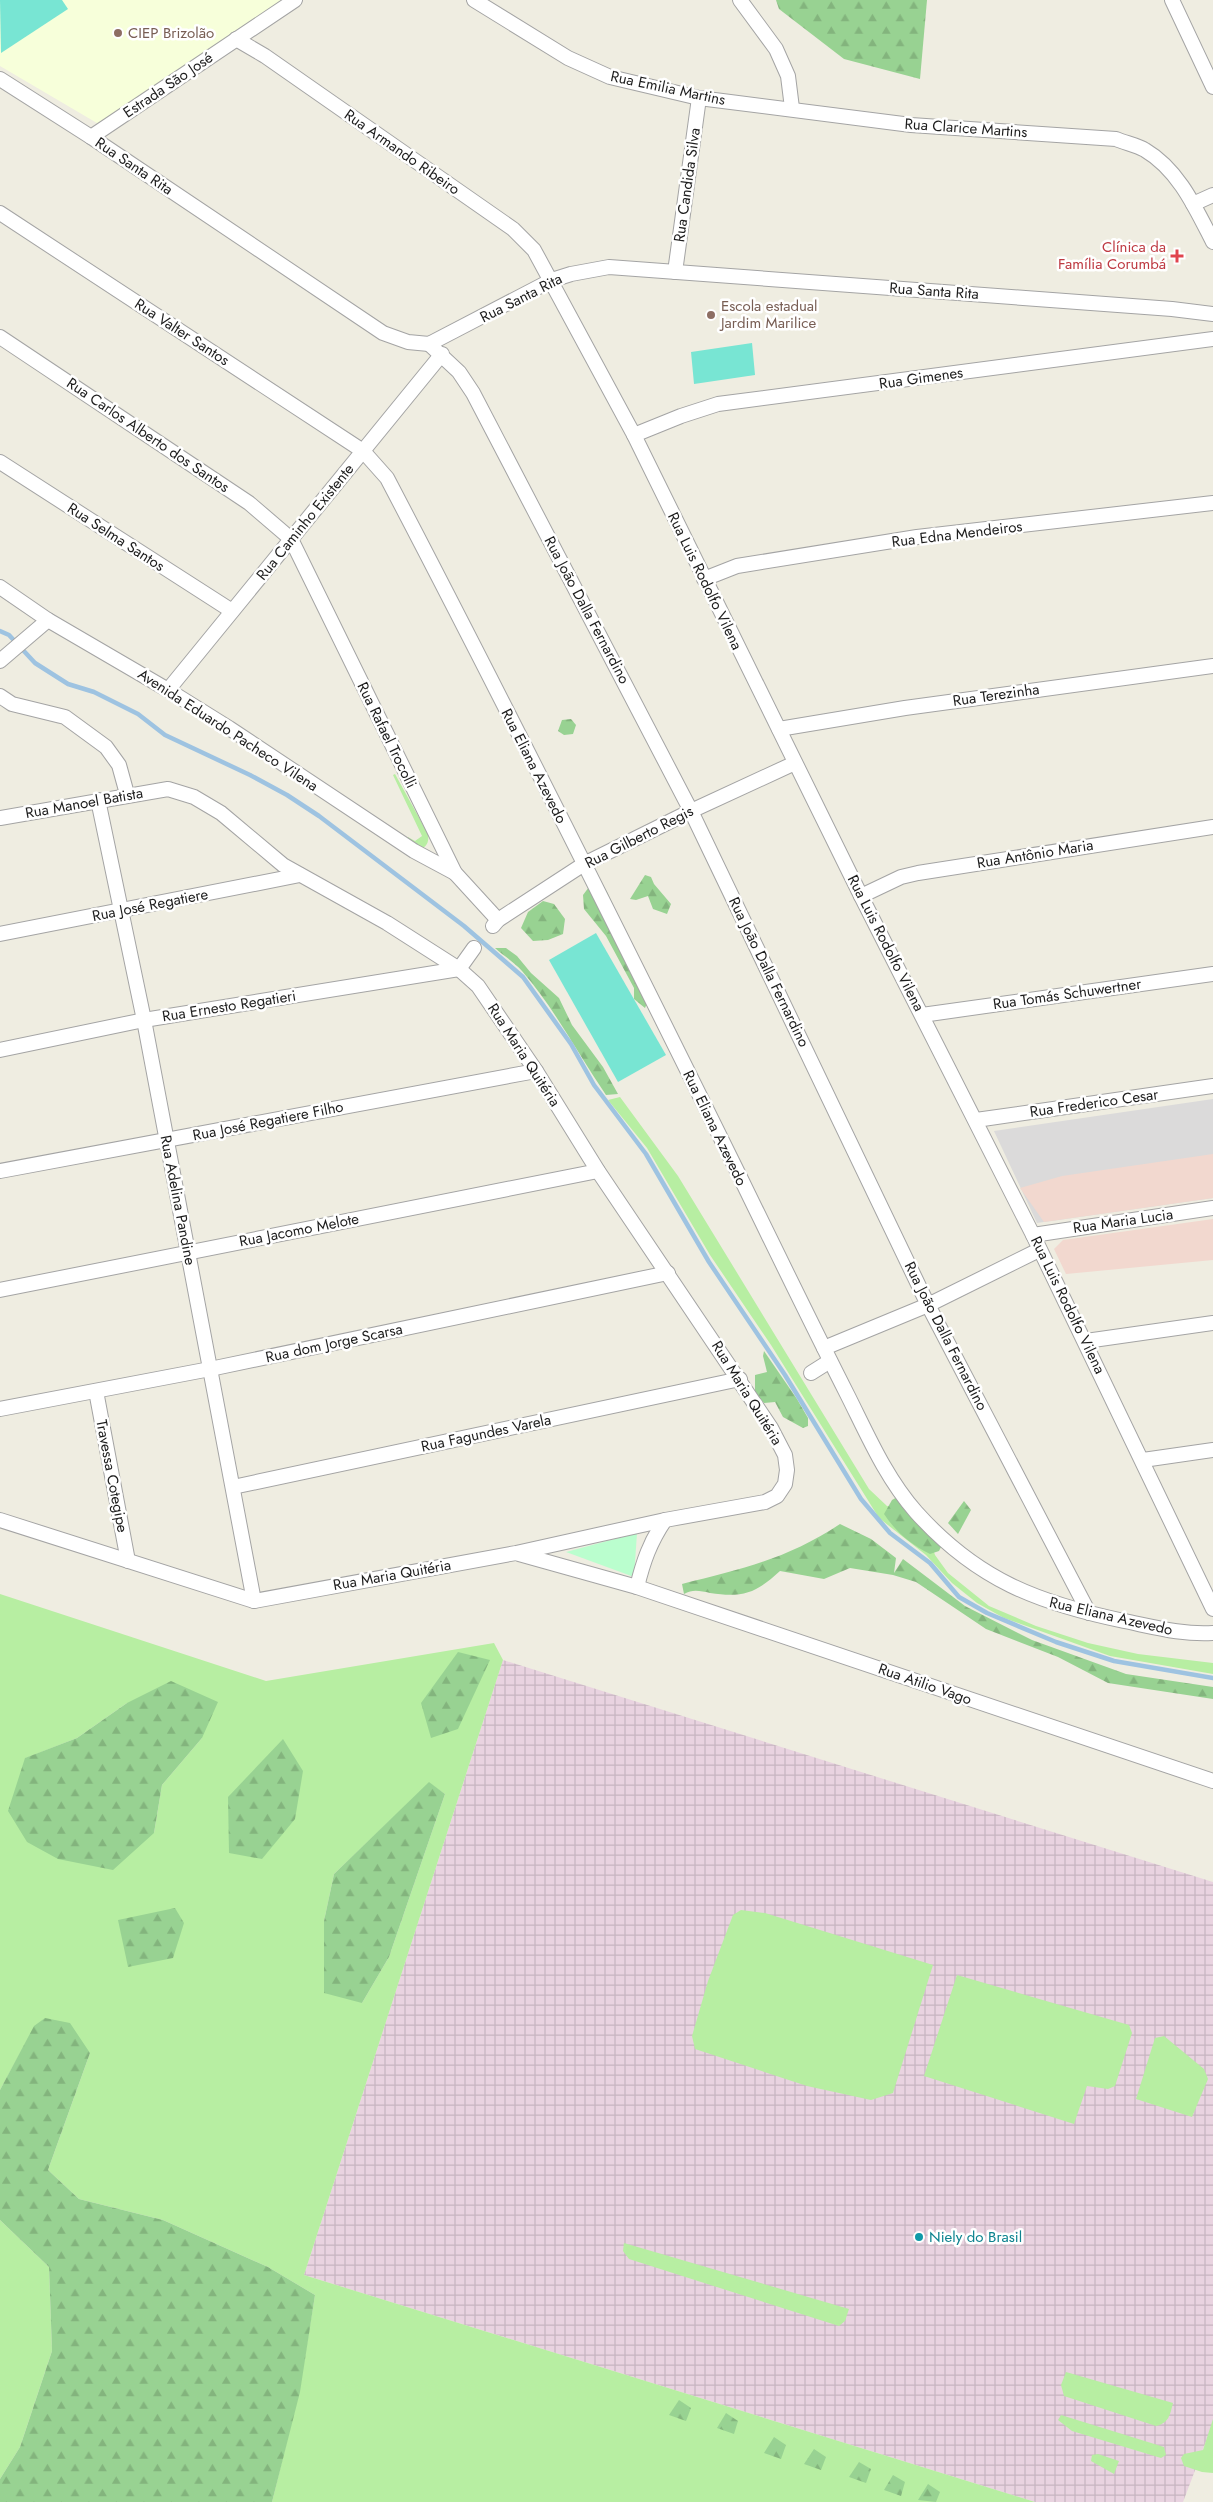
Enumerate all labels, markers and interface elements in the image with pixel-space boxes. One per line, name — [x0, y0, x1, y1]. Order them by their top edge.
place label: CIEP Brizolão — [128, 22, 214, 44]
marker: CIEP Brizolão — [112, 27, 124, 39]
street label: Estrada São José — [119, 47, 218, 123]
street label: Rua Emilia Martins — [609, 65, 727, 111]
street label: Rua Armando Ribeiro — [340, 104, 464, 200]
street label: Rua Clarice Martins — [904, 113, 1028, 143]
street label: Rua Candida Silva — [668, 126, 706, 244]
street label: Rua Santa Rita — [91, 132, 177, 200]
place label: Clínica da Família Corumbá — [1058, 236, 1166, 275]
marker: Clínica da Família Corumbá — [1170, 249, 1184, 263]
street label: Rua Santa Rita — [476, 268, 566, 328]
street label: Rua Santa Rita — [888, 277, 980, 305]
street label: Rua Valter Santos — [130, 293, 234, 371]
place label: Escola estadual Jardim Marilice — [719, 295, 818, 334]
marker: Escola estadual Jardim Marilice — [705, 309, 717, 321]
street label: Rua Gimenes — [878, 361, 964, 395]
street label: Rua Carlos Alberto dos Santos — [62, 372, 234, 498]
street label: Rua Caminho Existente — [251, 459, 359, 585]
street label: Rua Selma Santos — [63, 497, 169, 577]
street label: Rua Luis Rodolfo Vilena — [662, 509, 748, 653]
street label: Rua Edna Mendeiros — [890, 515, 1024, 553]
street label: Rua João Dalla Fernardino — [539, 532, 635, 688]
street label: Avenida Eduardo Pacheco Vilena — [133, 663, 323, 797]
street label: Rua Rafael Trocolli — [352, 678, 422, 792]
street label: Rua Terezinha — [951, 678, 1041, 712]
street label: Rua Eliana Azevedo — [496, 705, 572, 827]
street label: Rua Manoel Batista — [23, 782, 145, 824]
street label: Rua Gilberto Regis — [581, 800, 697, 874]
street label: Rua Antônio Maria — [975, 834, 1095, 874]
street label: Rua Luis Rodolfo Vilena — [842, 871, 930, 1015]
street label: Rua José Regatiere — [90, 883, 210, 927]
street label: Rua João Dalla Fernardino — [723, 893, 815, 1051]
street label: Rua Tomás Schuwertner — [991, 973, 1143, 1015]
street label: Rua Ernesto Regatieri — [160, 985, 298, 1027]
street label: Rua Maria Quitéria — [482, 999, 566, 1111]
street label: Rua Eliana Azevedo — [677, 1067, 753, 1189]
street label: Rua Frederico Cesar — [1028, 1083, 1160, 1123]
street label: Rua José Regatiere Filho — [191, 1096, 345, 1146]
street label: Rua Adelina Pandine — [155, 1133, 201, 1267]
street label: Rua Maria Lucia — [1072, 1203, 1174, 1239]
street label: Rua Jacomo Melote — [237, 1208, 361, 1252]
street label: Rua Luis Rodolfo Vilena — [1025, 1233, 1111, 1377]
street label: Rua João Dalla Fernardino — [899, 1258, 993, 1414]
street label: Rua dom Jorge Scarsa — [264, 1318, 404, 1368]
street label: Rua Maria Quitéria — [706, 1337, 788, 1449]
street label: Rua Fagundes Varela — [419, 1408, 553, 1458]
street label: Travessa Cotegipe — [90, 1418, 134, 1535]
street label: Rua Maria Quitéria — [331, 1554, 453, 1596]
street label: Rua Eliana Azevedo — [1047, 1591, 1175, 1641]
street label: Rua Atilio Vago — [875, 1658, 975, 1710]
place label: Niely do Brasil — [929, 2226, 1022, 2248]
marker: Niely do Brasil — [913, 2231, 925, 2243]

